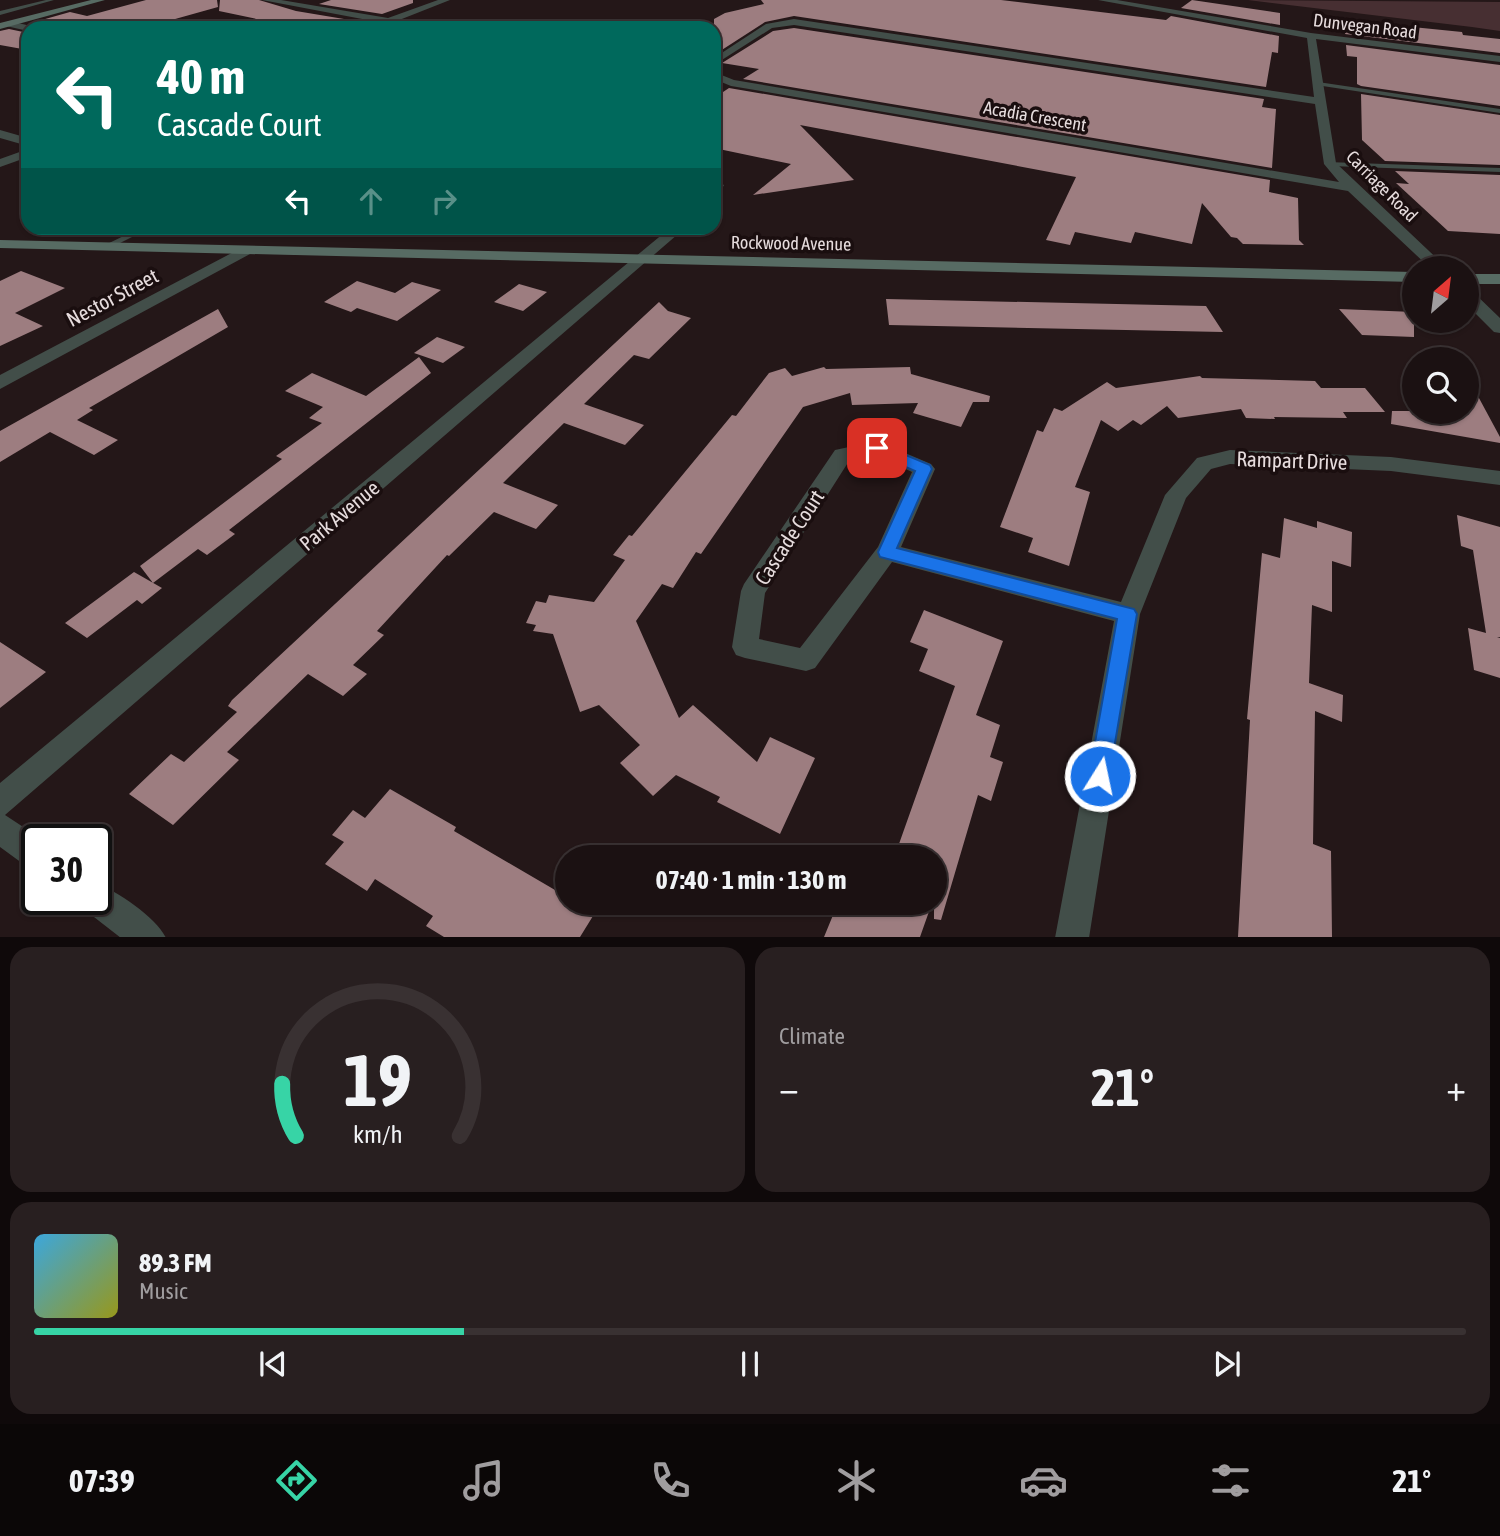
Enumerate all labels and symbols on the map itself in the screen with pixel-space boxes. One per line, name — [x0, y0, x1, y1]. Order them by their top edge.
street label: Dunvegan Road — [1312, 9, 1418, 43]
street label: Acadia Crescent — [982, 97, 1088, 135]
street label: Carriage Road — [1342, 146, 1422, 226]
street label: Rockwood Avenue — [731, 231, 851, 255]
north arrow — [1402, 256, 1479, 332]
street label: Nestor Street — [62, 263, 162, 331]
pin — [847, 418, 907, 478]
street label: Rampart Drive — [1236, 446, 1348, 474]
street label: Park Avenue — [294, 475, 384, 555]
street label: Cascade Court — [750, 485, 828, 589]
position arrow — [1063, 739, 1137, 813]
speed limit sign: 30 — [21, 824, 112, 915]

